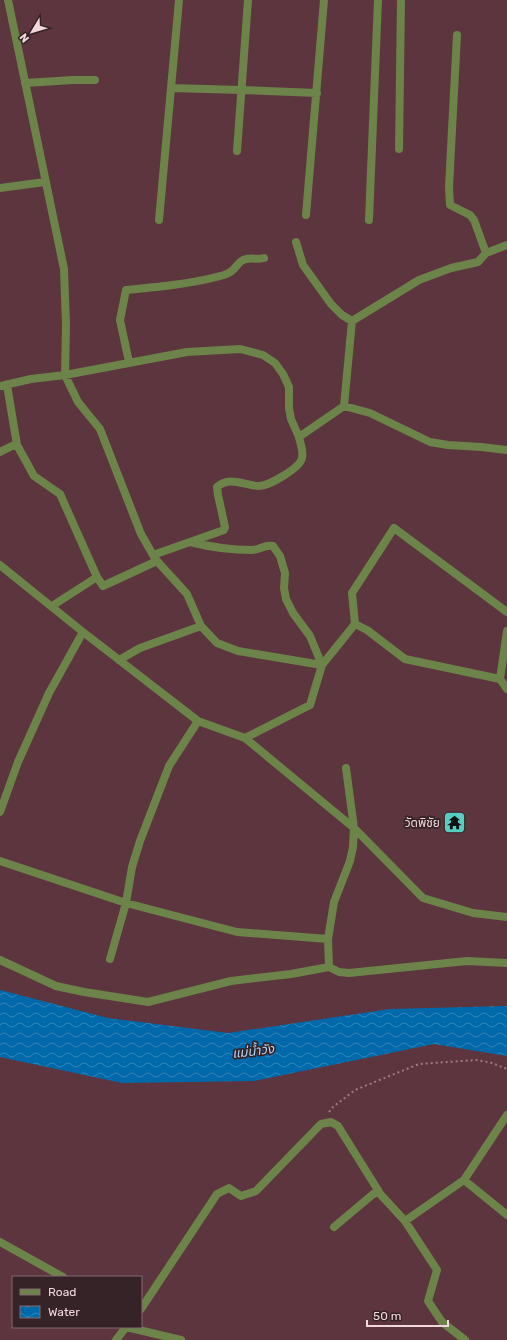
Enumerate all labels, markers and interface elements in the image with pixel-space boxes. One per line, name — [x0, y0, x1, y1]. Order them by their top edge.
north arrow — [12, 12, 52, 52]
text: N — [17, 31, 32, 45]
temple icon: วัดพิชัย — [442, 810, 468, 836]
place label: วัดพิชัย — [405, 816, 440, 830]
water label: แม่น้ำวัง — [231, 1039, 276, 1061]
legend — [12, 1276, 142, 1328]
text: Road — [48, 1285, 76, 1299]
scale bar — [367, 1302, 448, 1328]
text: Water — [48, 1305, 80, 1319]
text: 50 m — [373, 1309, 401, 1323]

